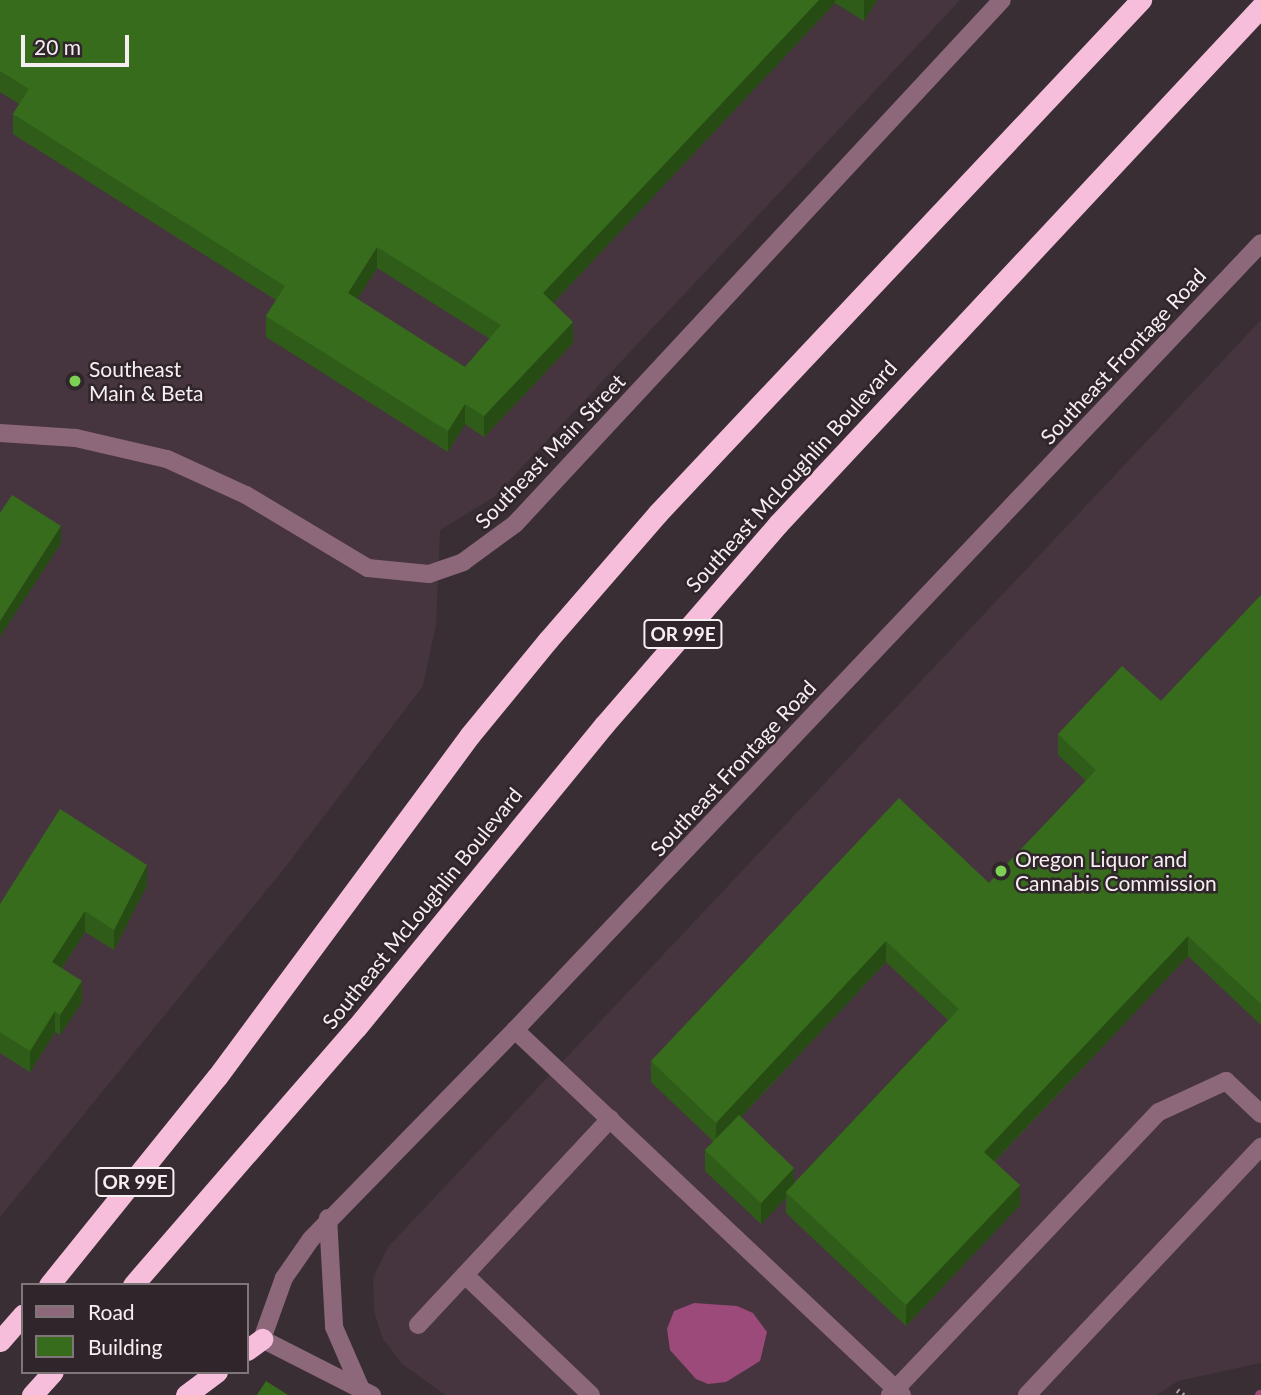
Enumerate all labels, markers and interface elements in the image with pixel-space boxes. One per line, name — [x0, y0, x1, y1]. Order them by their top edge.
scale bar — [24, 21, 133, 65]
text: 20 m — [34, 34, 81, 59]
street label: Southeast Frontage Road — [1035, 263, 1211, 449]
street label: Southeast McLoughlin Boulevard — [680, 355, 902, 597]
place label: Southeast Main & Beta — [89, 356, 203, 406]
street label: Southeast Main Street — [470, 369, 630, 533]
marker: Southeast Main & Beta — [67, 373, 83, 389]
road number: OR 99E — [643, 618, 723, 650]
street label: Southeast Frontage Road — [645, 675, 821, 861]
street label: Southeast McLoughlin Boulevard — [317, 782, 527, 1034]
place label: Oregon Liquor and Cannabis Commission — [1015, 846, 1217, 896]
marker: Oregon Liquor and Cannabis Commission — [993, 863, 1009, 879]
road number: OR 99E — [95, 1166, 175, 1198]
legend — [21, 1283, 248, 1374]
text: Road — [88, 1299, 135, 1324]
text: Building — [88, 1334, 163, 1359]

